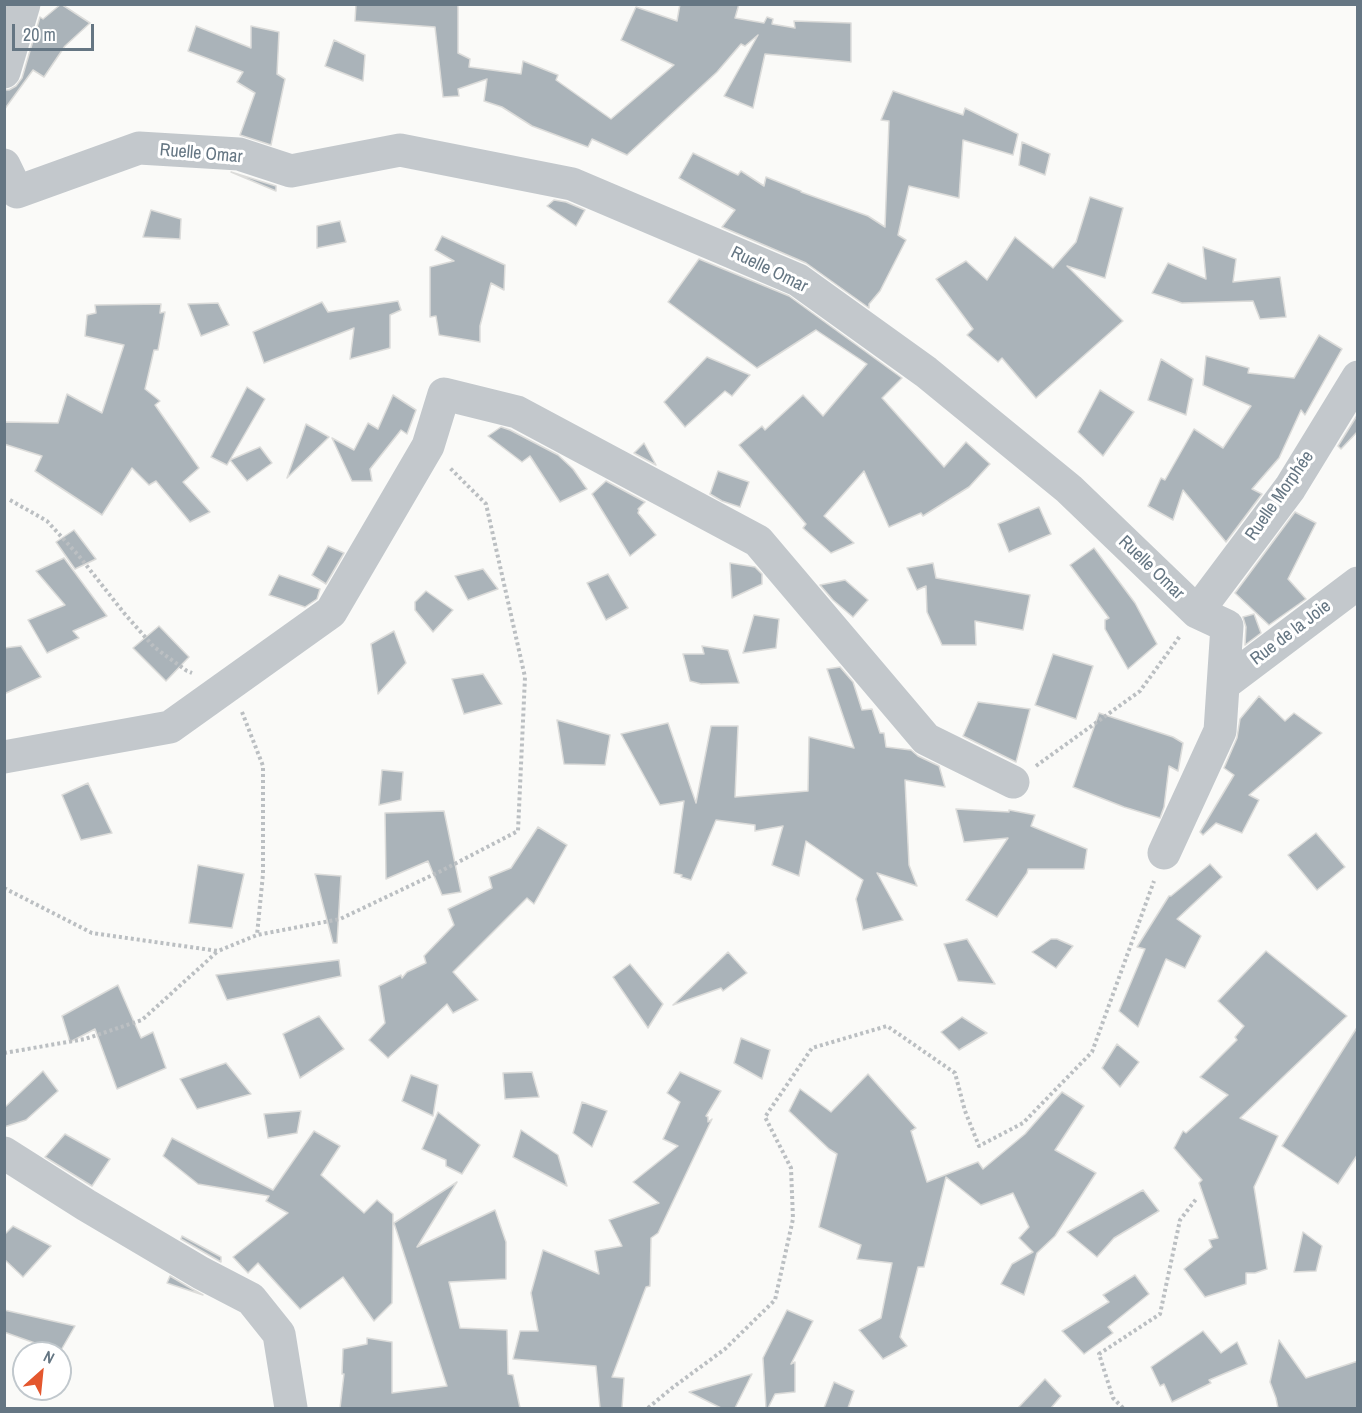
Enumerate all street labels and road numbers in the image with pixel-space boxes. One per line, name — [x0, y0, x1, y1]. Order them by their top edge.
street label: Ruelle Omar — [159, 140, 243, 168]
street label: Ruelle Omar — [727, 242, 811, 298]
street label: Ruelle Morphée — [1241, 447, 1319, 545]
street label: Ruelle Omar — [1114, 531, 1188, 605]
street label: Rue de la Joie — [1246, 596, 1336, 670]

